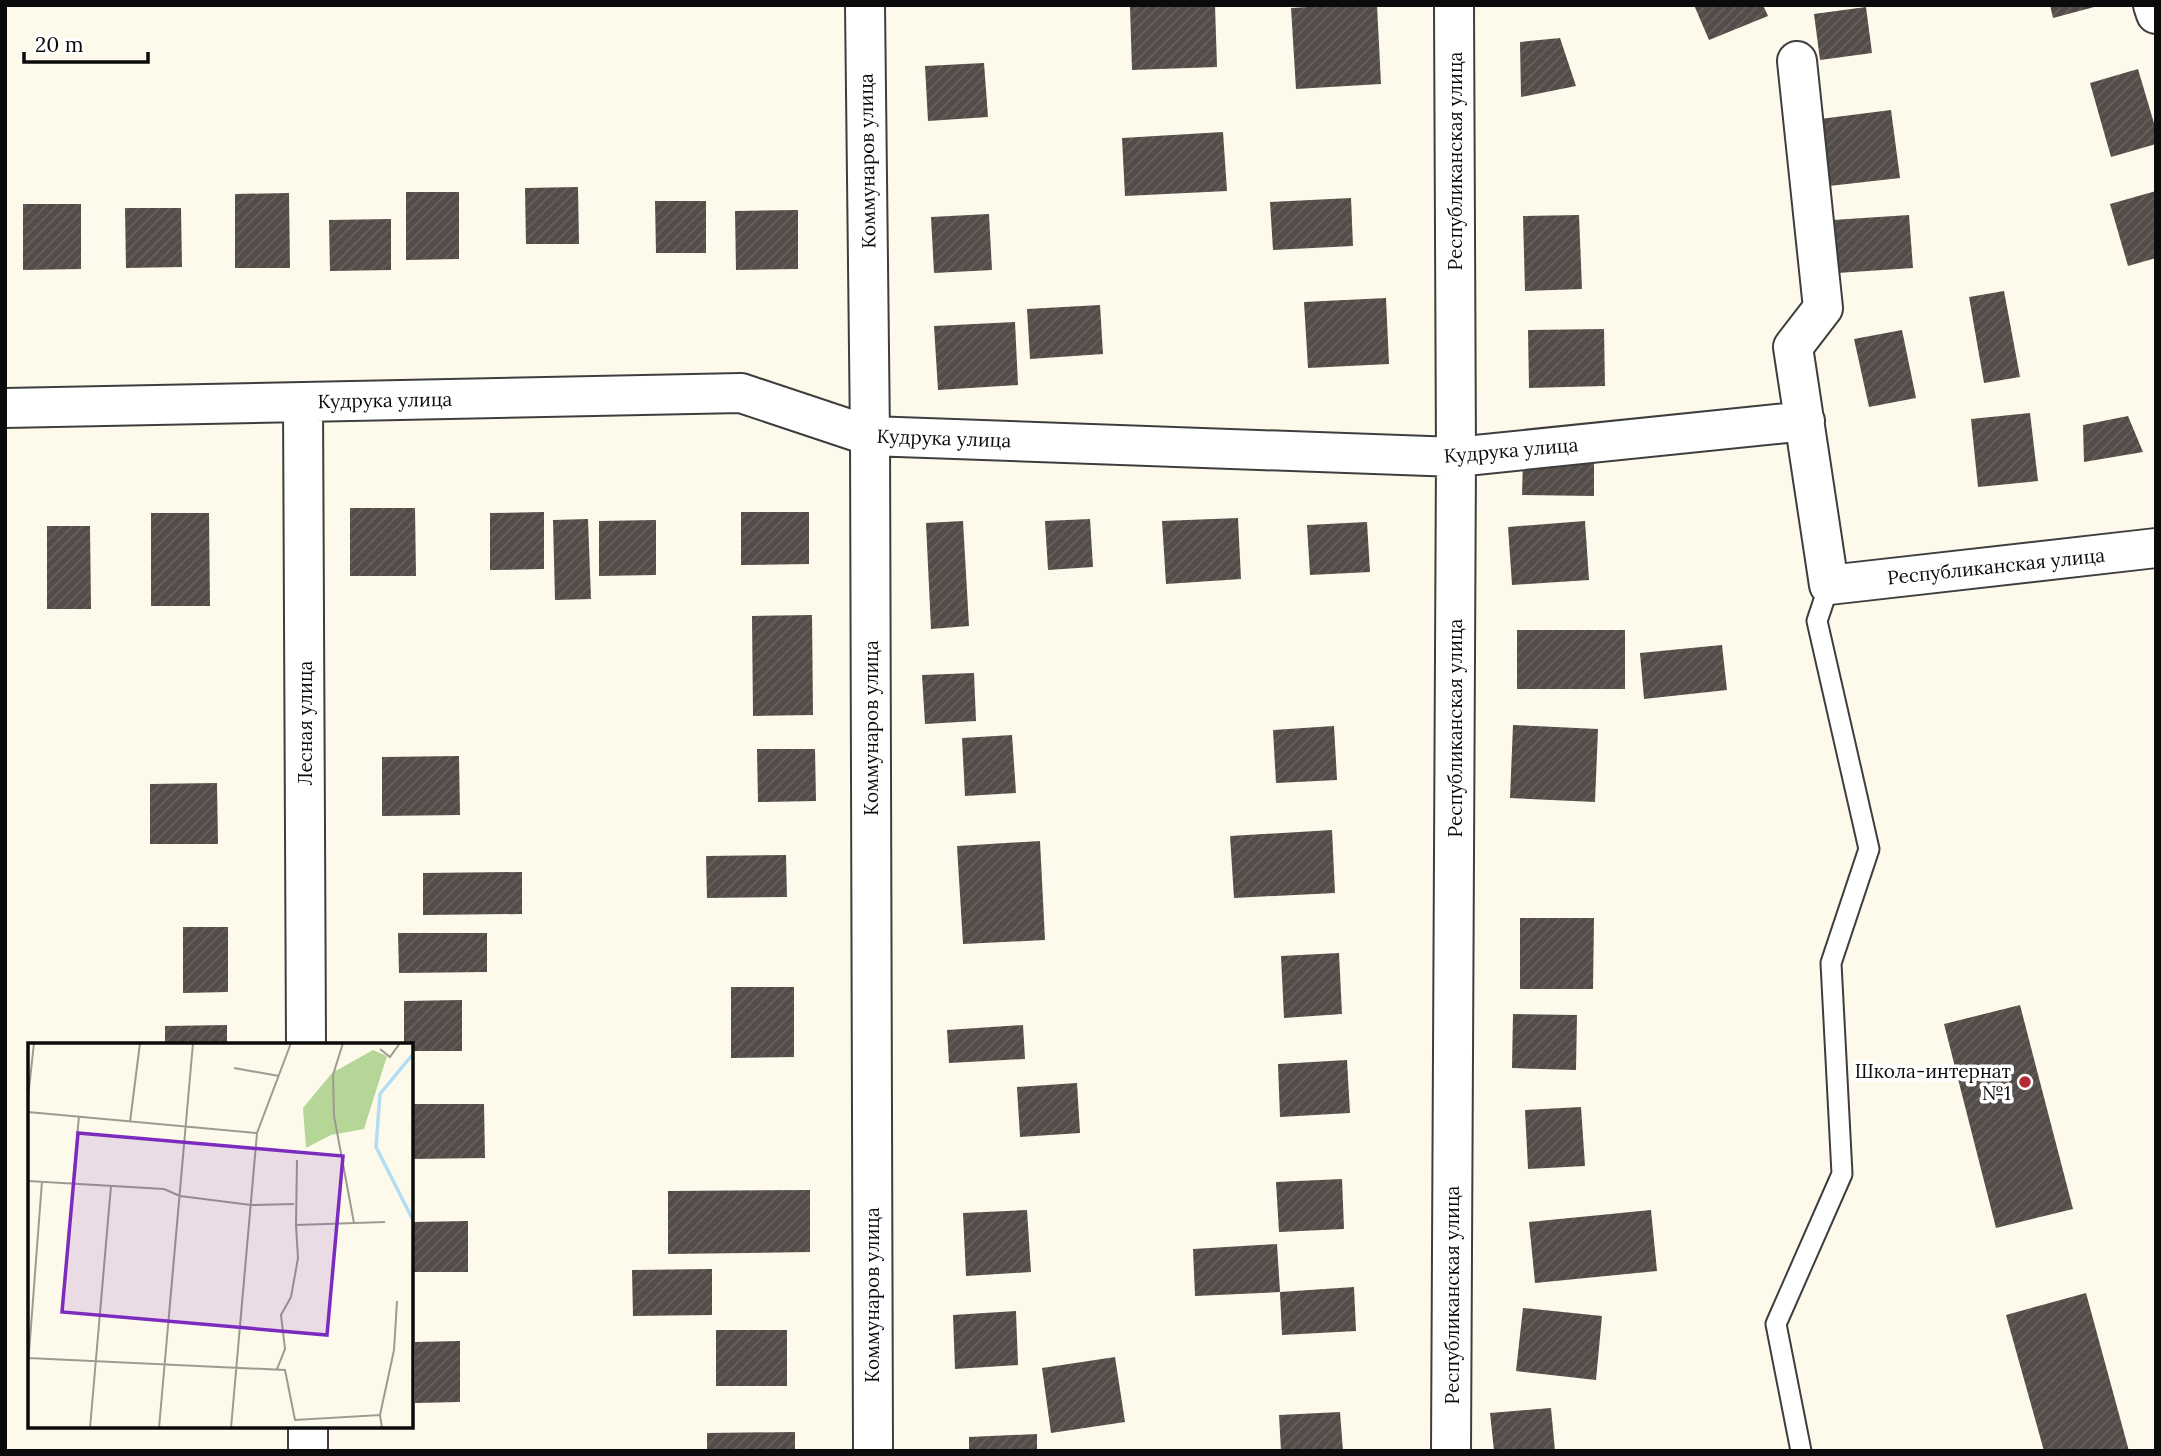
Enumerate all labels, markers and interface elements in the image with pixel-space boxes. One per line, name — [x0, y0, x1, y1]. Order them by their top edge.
scale bar — [24, 21, 149, 65]
text: 20 m — [35, 31, 84, 58]
street label: Республиканская улица — [1443, 51, 1467, 270]
street label: Коммунаров улица — [853, 73, 881, 249]
street label: Кудрука улица — [317, 387, 453, 413]
street label: Кудрука улица — [876, 424, 1012, 452]
street label: Кудрука улица — [1443, 432, 1579, 468]
street label: Республиканская улица — [1886, 543, 2106, 589]
street label: Республиканская улица — [1443, 618, 1467, 837]
street label: Коммунаров улица — [859, 640, 883, 816]
street label: Лесная улица — [293, 660, 317, 785]
inset map — [28, 1043, 413, 1428]
place label: Школа-интернат №1 — [1855, 1059, 2011, 1105]
marker: Школа-интернат №1 — [2017, 1074, 2033, 1090]
street label: Республиканская улица — [1440, 1185, 1464, 1404]
street label: Коммунаров улица — [860, 1207, 884, 1383]

